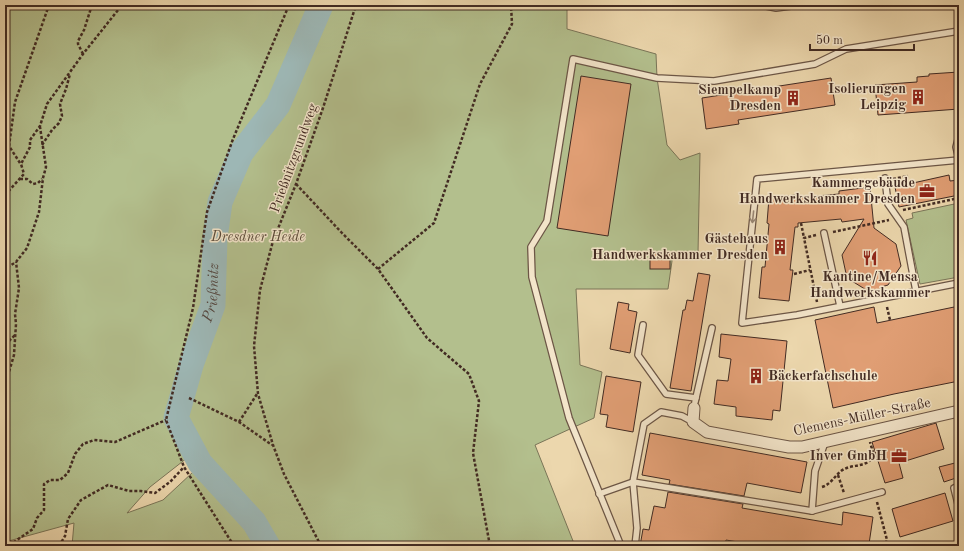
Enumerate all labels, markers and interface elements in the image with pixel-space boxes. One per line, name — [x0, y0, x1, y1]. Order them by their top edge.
scale bar — [810, 26, 914, 52]
text: 50 m — [816, 34, 843, 47]
place label: Isolierungen Leipzig — [828, 82, 906, 112]
place label: Siempelkamp Dresden — [698, 83, 781, 113]
building icon: Isolierungen Leipzig — [909, 88, 927, 106]
building icon: Siempelkamp Dresden — [784, 89, 802, 107]
street label: Prießnitzgrundweg — [268, 101, 320, 214]
place label: Kammergebäude Handwerkskammer Dresden — [739, 176, 915, 206]
office icon: Kammergebäude Handwerkskammer Dresden — [918, 182, 936, 200]
one-way arrow — [749, 210, 757, 223]
park label: Dresdner Heide — [210, 230, 305, 244]
place label: Gästehaus Handwerkskammer Dresden — [592, 232, 768, 262]
building icon: Gästehaus Handwerkskammer Dresden — [771, 238, 789, 256]
restaurant icon: Kantine/Mensa Handwerkskammer — [861, 249, 879, 267]
water label: Prießnitz — [200, 262, 222, 325]
place label: Kantine/Mensa Handwerkskammer — [810, 270, 930, 300]
building icon: Bäckerfachschule — [747, 367, 765, 385]
place label: Bäckerfachschule — [768, 369, 878, 383]
street label: Clemens-Müller-Straße — [792, 396, 932, 438]
office icon: Inver GmbH — [890, 447, 908, 465]
place label: Inver GmbH — [810, 449, 887, 463]

